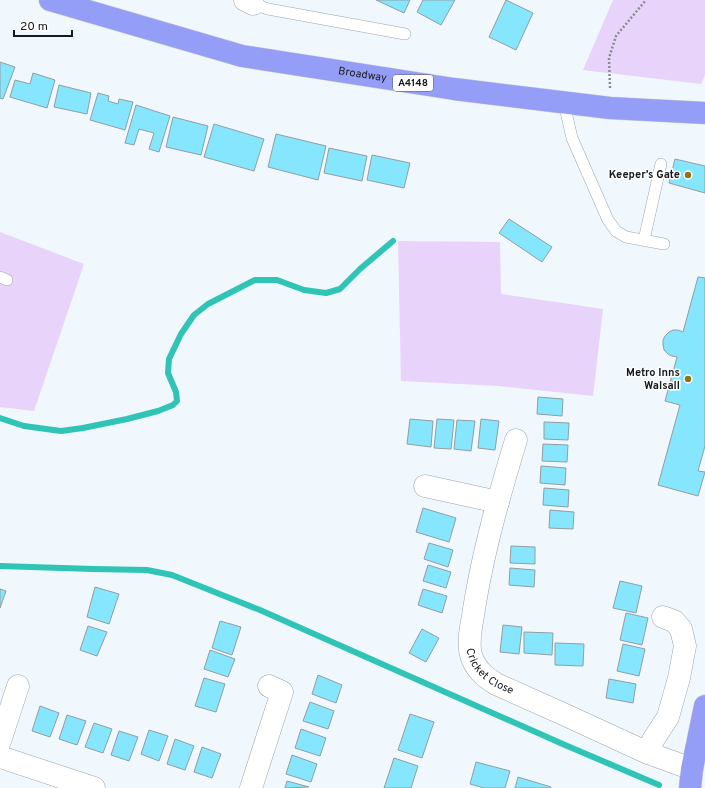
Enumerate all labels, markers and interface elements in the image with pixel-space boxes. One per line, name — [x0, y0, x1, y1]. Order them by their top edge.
scale bar — [14, 12, 72, 38]
text: 20 m — [20, 19, 48, 35]
street label: Broadway — [337, 64, 388, 85]
road number: A4148 — [393, 75, 433, 91]
place label: Keeper’s Gate — [609, 168, 680, 182]
marker: Keeper’s Gate — [683, 170, 693, 180]
place label: Metro Inns Walsall — [626, 366, 680, 393]
marker: Metro Inns Walsall — [683, 374, 693, 384]
street label: Cricket Close — [463, 647, 516, 698]

